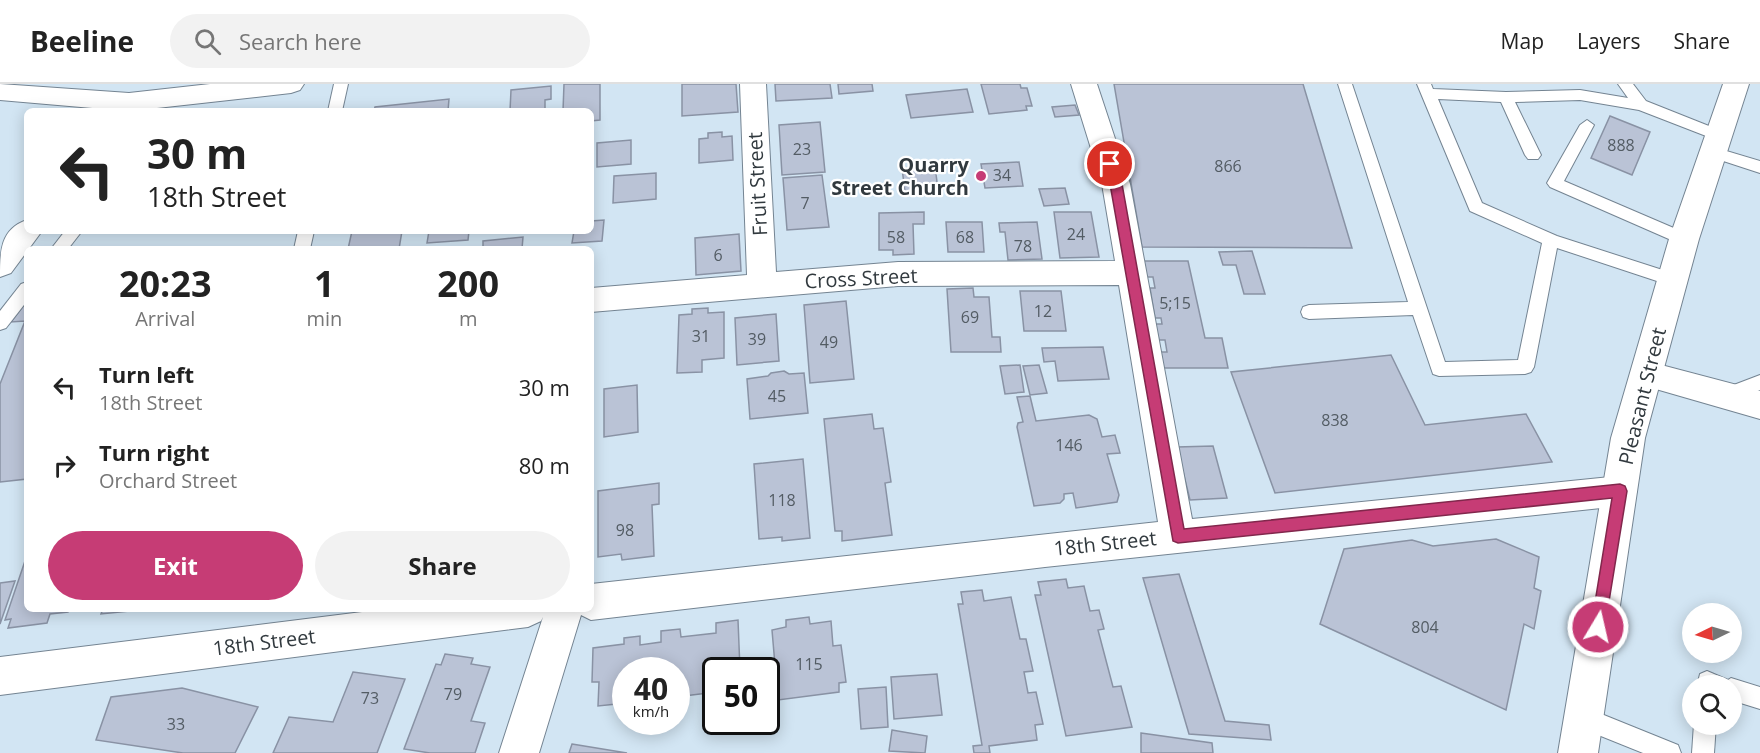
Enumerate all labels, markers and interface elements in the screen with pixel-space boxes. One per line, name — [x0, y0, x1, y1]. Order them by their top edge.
search box — [170, 14, 590, 68]
text: Beeline — [30, 22, 134, 60]
icon: search — [191, 25, 224, 58]
text: Search here — [239, 26, 362, 56]
text: Map — [1501, 27, 1544, 55]
text: Layers — [1577, 27, 1641, 55]
text: Share — [1674, 27, 1730, 55]
text: 30 m — [147, 124, 247, 181]
street label: Fruit Street — [741, 131, 773, 237]
icon: left — [48, 132, 126, 210]
house number: 888 — [1607, 134, 1635, 156]
house number: 23 — [793, 138, 811, 160]
pin — [1084, 138, 1135, 189]
icon: arrive — [1093, 147, 1126, 180]
place label: Quarry Street Church — [831, 151, 970, 201]
house number: 866 — [1214, 155, 1242, 177]
house number: 34 — [993, 164, 1011, 186]
marker: Quarry Street Church — [974, 169, 988, 183]
text: 18th Street — [147, 178, 286, 215]
house number: 7 — [800, 192, 810, 214]
house number: 24 — [1067, 223, 1085, 245]
house number: 58 — [887, 226, 905, 248]
house number: 68 — [956, 226, 974, 248]
house number: 78 — [1014, 235, 1032, 257]
house number: 6 — [713, 244, 723, 266]
text: 20:23 — [119, 259, 212, 308]
text: 1 — [314, 259, 335, 308]
text: 200 — [437, 259, 499, 308]
street label: Cross Street — [804, 262, 918, 294]
house number: 5;15 — [1159, 292, 1191, 314]
house number: 12 — [1034, 300, 1052, 322]
text: Arrival — [135, 305, 195, 332]
text: min — [306, 305, 342, 332]
text: m — [459, 305, 477, 332]
house number: 69 — [961, 306, 979, 328]
house number: 31 — [692, 325, 710, 347]
street label: Pleasant Street — [1612, 325, 1672, 467]
house number: 39 — [748, 328, 766, 350]
house number: 49 — [820, 331, 838, 353]
text: Turn left — [99, 359, 194, 389]
icon: left — [48, 371, 81, 404]
text: 30 m — [519, 372, 570, 402]
house number: 45 — [768, 385, 786, 407]
text: 18th Street — [99, 389, 202, 416]
house number: 838 — [1321, 409, 1349, 431]
house number: 146 — [1055, 434, 1083, 456]
text: Turn right — [99, 437, 210, 467]
icon: right — [48, 449, 81, 482]
text: 80 m — [519, 450, 570, 480]
text: Orchard Street — [99, 467, 237, 494]
house number: 118 — [768, 489, 796, 511]
house number: 98 — [616, 519, 634, 541]
street label: 18th Street — [1052, 524, 1158, 562]
button: Exit — [48, 531, 303, 600]
button: Share — [315, 531, 570, 600]
position arrow — [1566, 595, 1630, 659]
north arrow — [1682, 603, 1742, 663]
map controls — [1682, 603, 1742, 735]
house number: 804 — [1411, 616, 1439, 638]
street label: 18th Street — [211, 622, 317, 662]
house number: 115 — [795, 653, 823, 675]
speed limit sign: 50 — [702, 657, 780, 735]
text: 40 — [634, 668, 668, 709]
button: search — [1682, 675, 1742, 735]
house number: 79 — [444, 683, 462, 705]
house number: 73 — [361, 687, 379, 709]
text: km/h — [633, 701, 669, 721]
house number: 33 — [167, 713, 185, 735]

